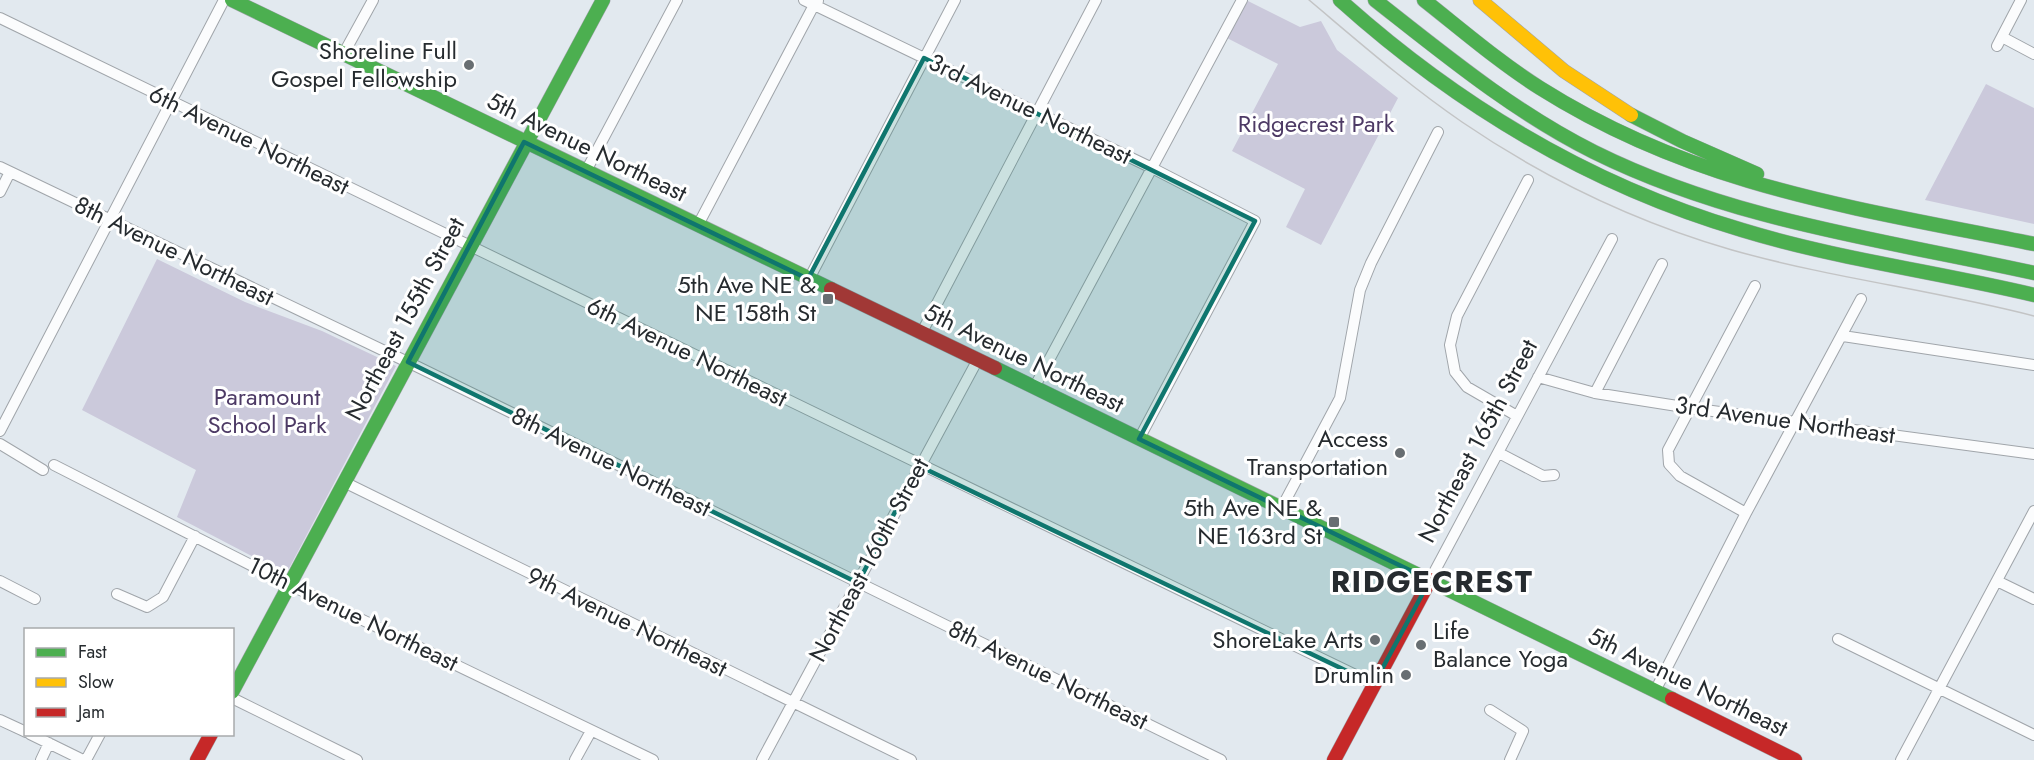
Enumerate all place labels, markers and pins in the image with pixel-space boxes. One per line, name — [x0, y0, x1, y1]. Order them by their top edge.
place label: Shoreline Full Gospel Fellowship — [271, 33, 457, 96]
marker: Shoreline Full Gospel Fellowship — [462, 58, 476, 72]
place label: 5th Ave NE & NE 158th St — [677, 267, 816, 330]
marker: 5th Ave NE & NE 158th St — [821, 292, 835, 306]
place label: Access Transportation — [1247, 421, 1388, 484]
marker: Access Transportation — [1393, 446, 1407, 460]
place label: 5th Ave NE & NE 163rd St — [1183, 490, 1322, 553]
marker: 5th Ave NE & NE 163rd St — [1327, 515, 1341, 529]
place label: Life Balance Yoga — [1433, 613, 1568, 676]
place label: ShoreLake Arts — [1212, 622, 1363, 657]
marker: ShoreLake Arts — [1368, 633, 1382, 647]
marker: Life Balance Yoga — [1414, 638, 1428, 652]
place label: Drumlin — [1314, 657, 1394, 692]
marker: Drumlin — [1399, 668, 1413, 682]

